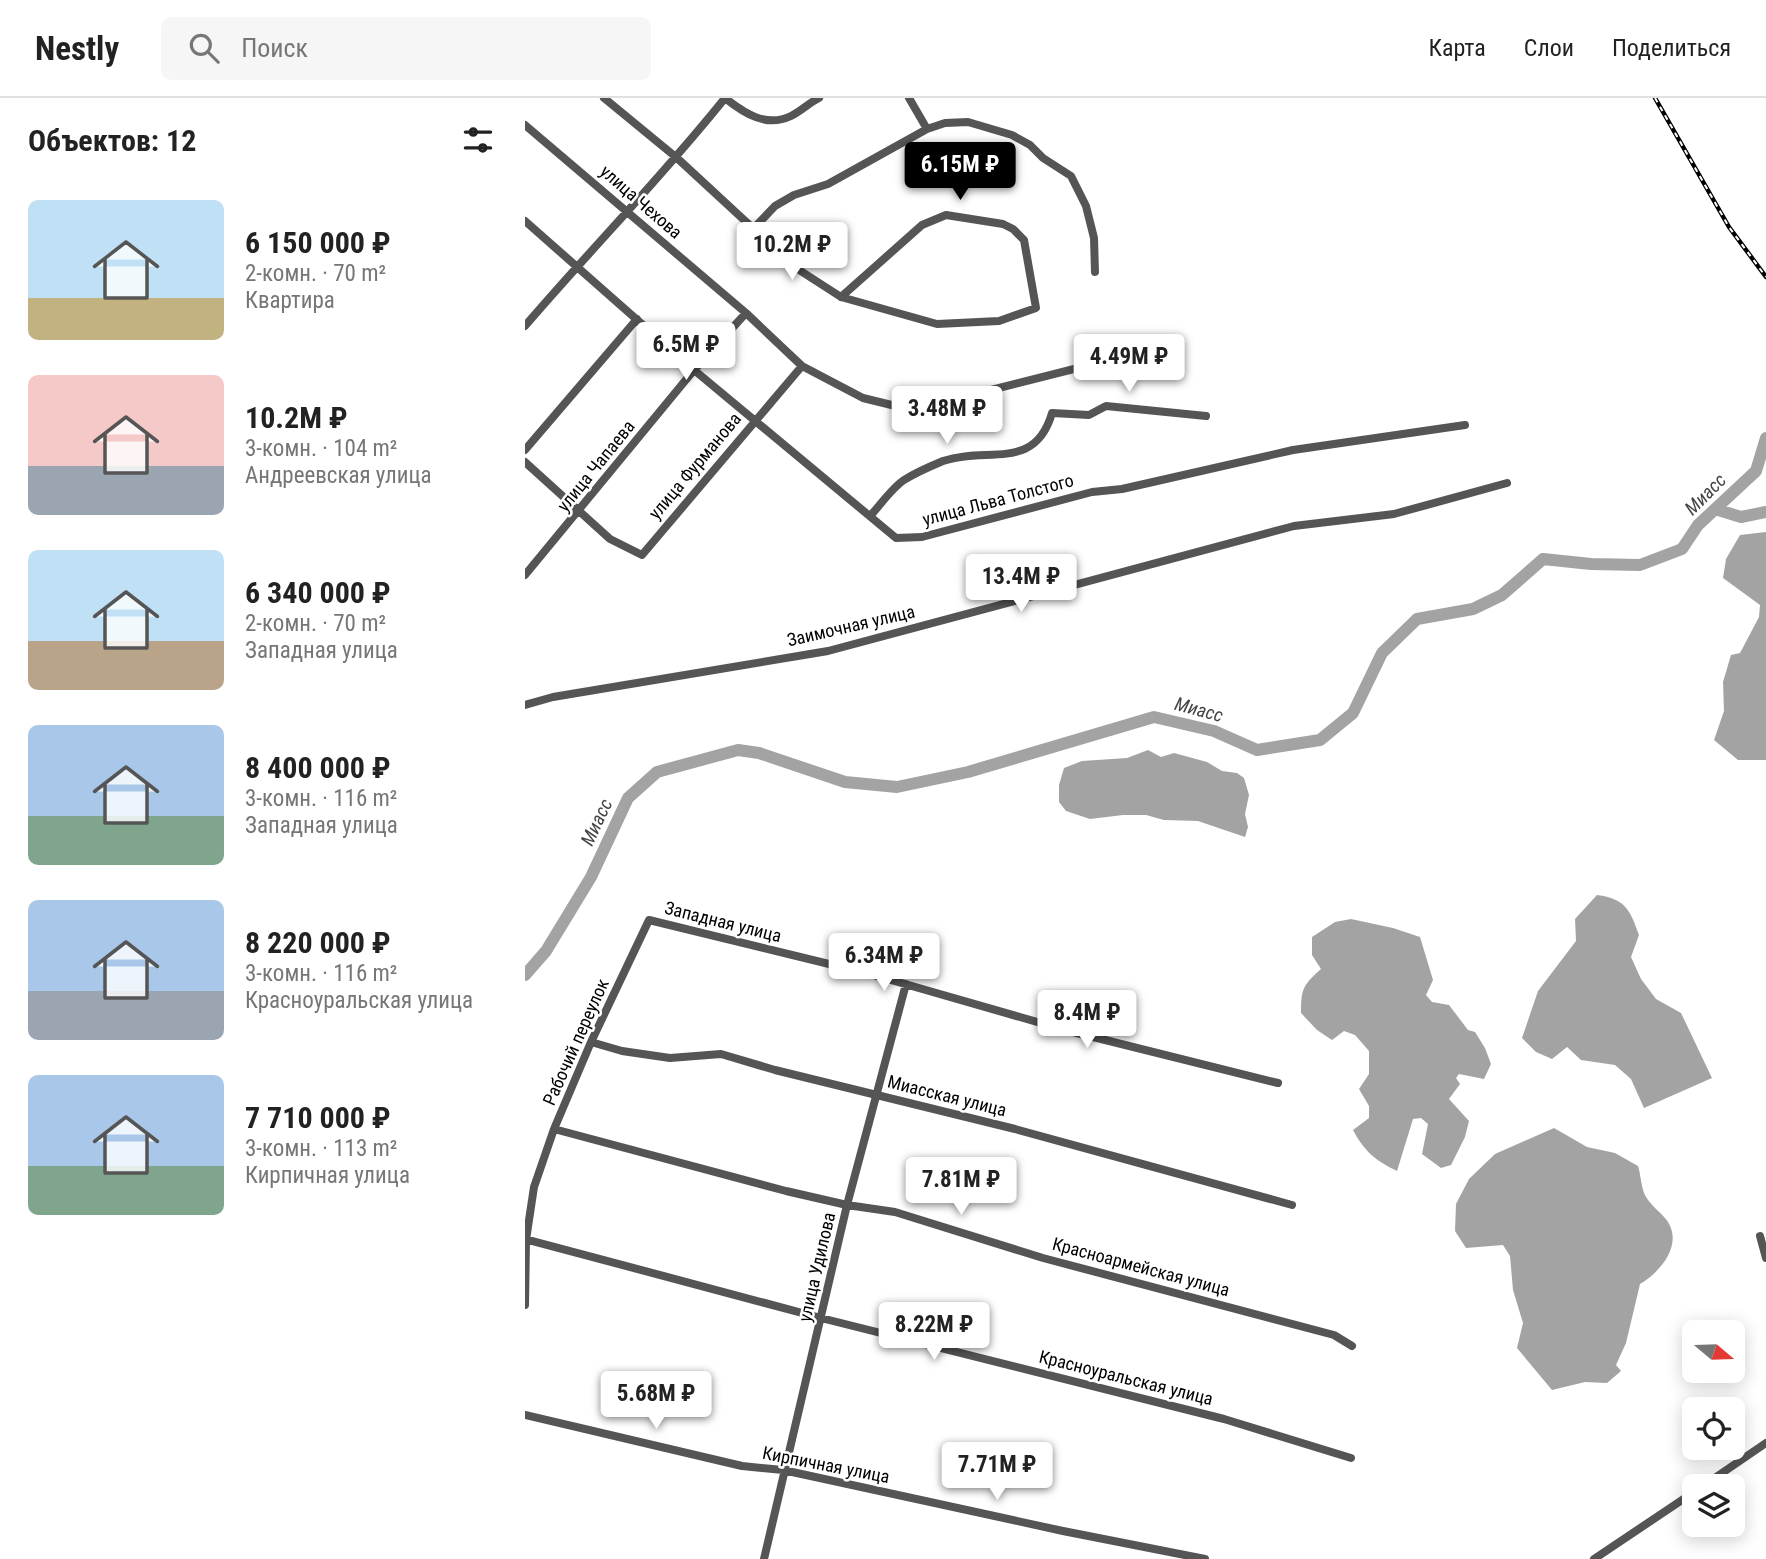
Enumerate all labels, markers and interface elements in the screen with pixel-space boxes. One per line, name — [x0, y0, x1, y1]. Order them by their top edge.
search box — [161, 17, 651, 80]
text: Nestly — [35, 29, 119, 68]
icon: search — [185, 29, 223, 67]
text: Поиск — [241, 33, 308, 63]
text: Карта — [1428, 34, 1486, 62]
text: Слои — [1524, 34, 1574, 62]
text: Поделиться — [1612, 34, 1731, 62]
icon: filters — [459, 121, 497, 159]
text: Объектов: 12 — [28, 123, 196, 158]
pin: 6.15M ₽ — [895, 142, 1025, 202]
text: 6.15M ₽ — [921, 151, 999, 178]
street label: улица Чехова — [596, 160, 686, 243]
pin: 10.2M ₽ — [727, 222, 857, 282]
text: 6 150 000 ₽ — [245, 225, 391, 260]
icon: home — [84, 228, 168, 312]
text: 10.2M ₽ — [753, 231, 831, 258]
text: 2-комн. · 70 m² — [245, 260, 386, 287]
text: Квартира — [245, 287, 335, 314]
pin: 6.5M ₽ — [629, 322, 743, 382]
text: 6.5M ₽ — [652, 331, 720, 358]
pin: 4.49M ₽ — [1064, 334, 1194, 394]
text: 4.49M ₽ — [1090, 343, 1168, 370]
pin: 3.48M ₽ — [882, 386, 1012, 446]
text: 3.48M ₽ — [908, 395, 986, 422]
text: 10.2M ₽ — [245, 400, 348, 435]
icon: home — [84, 403, 168, 487]
street label: улица Фурманова — [644, 408, 745, 523]
street label: улица Чапаева — [553, 416, 639, 515]
text: 3-комн. · 104 m² — [245, 435, 397, 462]
text: Андреевская улица — [245, 462, 432, 489]
water label: Миасс — [1680, 468, 1731, 520]
street label: улица Льва Толстого — [920, 469, 1076, 530]
pin: 13.4M ₽ — [956, 554, 1086, 614]
text: 13.4M ₽ — [982, 563, 1060, 590]
text: 6 340 000 ₽ — [245, 575, 391, 610]
icon: home — [84, 578, 168, 662]
street label: Заимочная улица — [785, 601, 917, 650]
text: 2-комн. · 70 m² — [245, 610, 386, 637]
text: Западная улица — [245, 637, 398, 664]
water label: Миасс — [1172, 692, 1226, 727]
text: 8 400 000 ₽ — [245, 750, 391, 785]
icon: home — [84, 753, 168, 837]
text: 3-комн. · 116 m² — [245, 785, 397, 812]
water label: Миасс — [576, 795, 617, 849]
text: Западная улица — [245, 812, 398, 839]
street label: Западная улица — [663, 897, 784, 946]
text: 8 220 000 ₽ — [245, 925, 391, 960]
icon: home — [84, 928, 168, 1012]
pin: 6.34M ₽ — [819, 934, 949, 993]
text: 6.34M ₽ — [845, 942, 923, 969]
text: 3-комн. · 116 m² — [245, 960, 397, 987]
street label: Рабочий переулок — [538, 975, 613, 1108]
text: Красноуральская улица — [245, 987, 473, 1014]
pin: 8.4M ₽ — [1030, 990, 1144, 1050]
text: 8.4M ₽ — [1053, 999, 1121, 1026]
street label: Миасская улица — [886, 1071, 1009, 1120]
text: 7 710 000 ₽ — [245, 1100, 391, 1135]
icon: home — [84, 1103, 168, 1187]
text: 3-комн. · 113 m² — [245, 1135, 397, 1162]
pin: 7.81M ₽ — [896, 1158, 1026, 1217]
text: Кирпичная улица — [245, 1162, 410, 1189]
text: 7.81M ₽ — [922, 1166, 1000, 1193]
street label: улица Удилова — [794, 1210, 839, 1324]
street label: Красноармейская улица — [1050, 1233, 1232, 1300]
pin: 8.22M ₽ — [869, 1302, 999, 1362]
text: 8.22M ₽ — [895, 1311, 973, 1338]
north arrow — [1682, 1320, 1745, 1382]
map controls — [1682, 1320, 1745, 1537]
street label: Красноуральская улица — [1037, 1346, 1215, 1409]
pin: 5.68M ₽ — [591, 1372, 721, 1431]
text: 5.68M ₽ — [617, 1380, 695, 1407]
button: locate — [1682, 1397, 1745, 1460]
street label: Кирпичная улица — [761, 1442, 891, 1487]
pin: 7.71M ₽ — [932, 1442, 1062, 1502]
text: 7.71M ₽ — [958, 1451, 1036, 1478]
button: layers — [1682, 1474, 1745, 1537]

